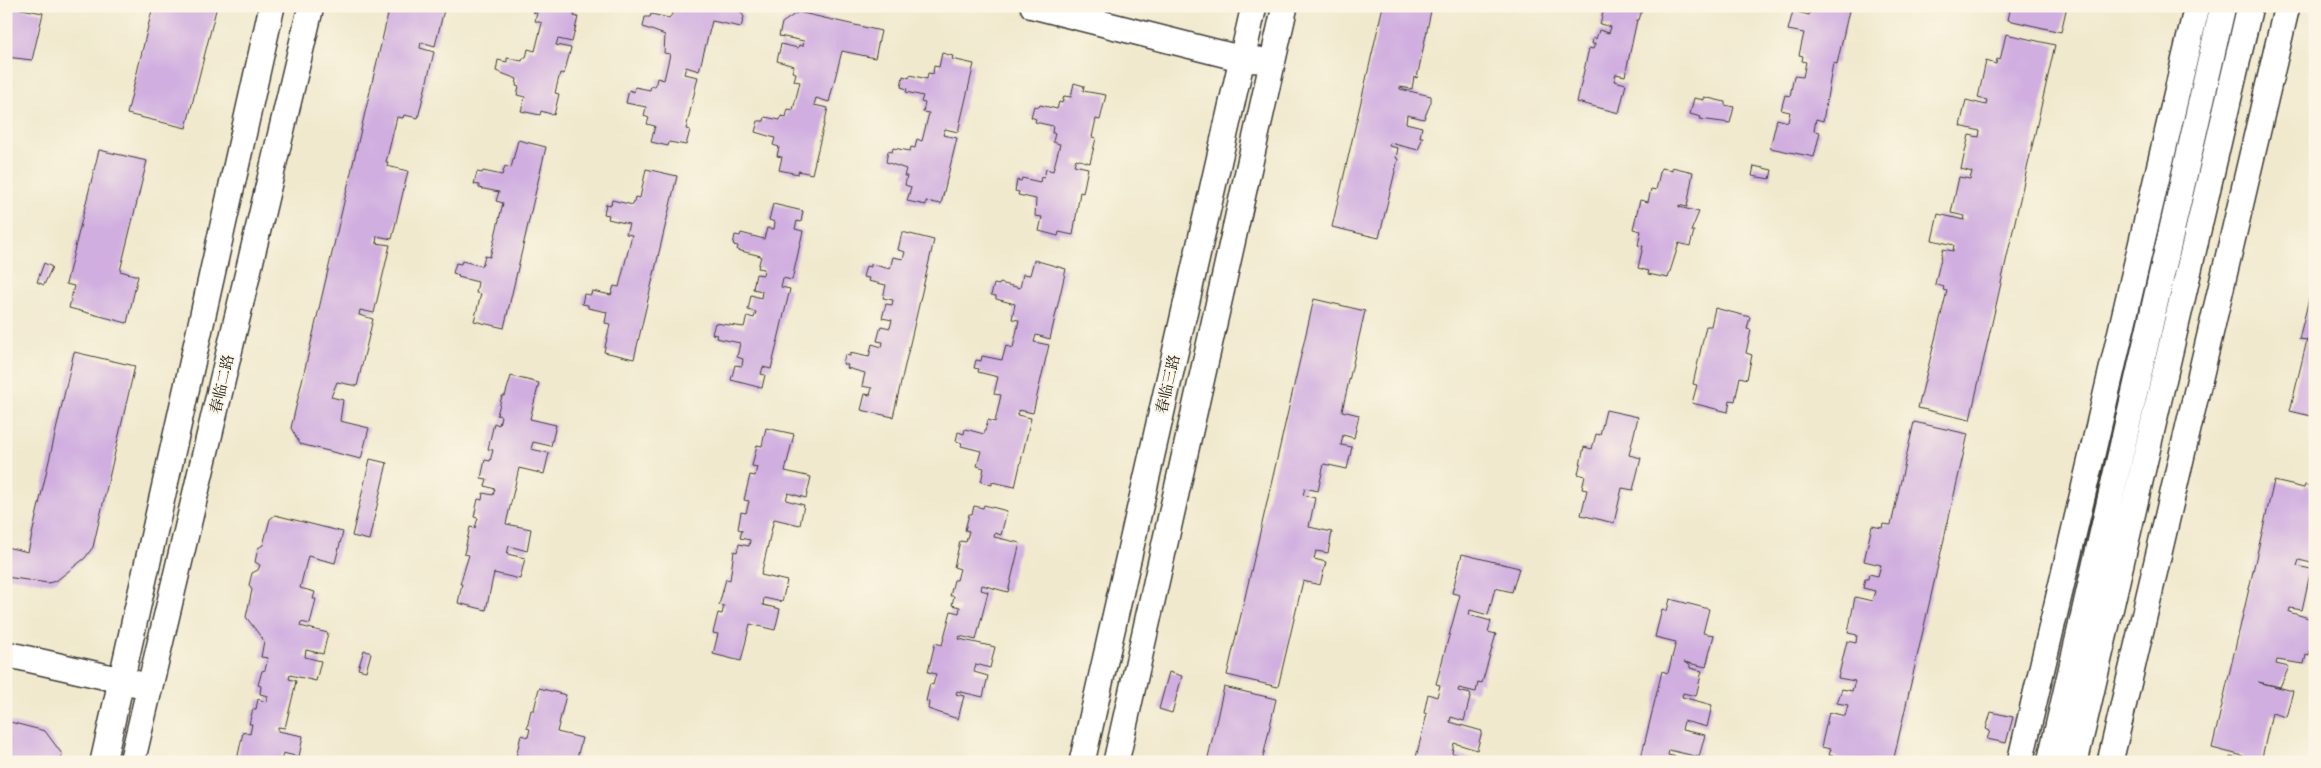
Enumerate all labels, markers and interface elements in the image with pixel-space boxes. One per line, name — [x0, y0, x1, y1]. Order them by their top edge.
street label: 春临二路 — [206, 353, 238, 415]
street label: 春临三路 — [1152, 353, 1184, 415]

